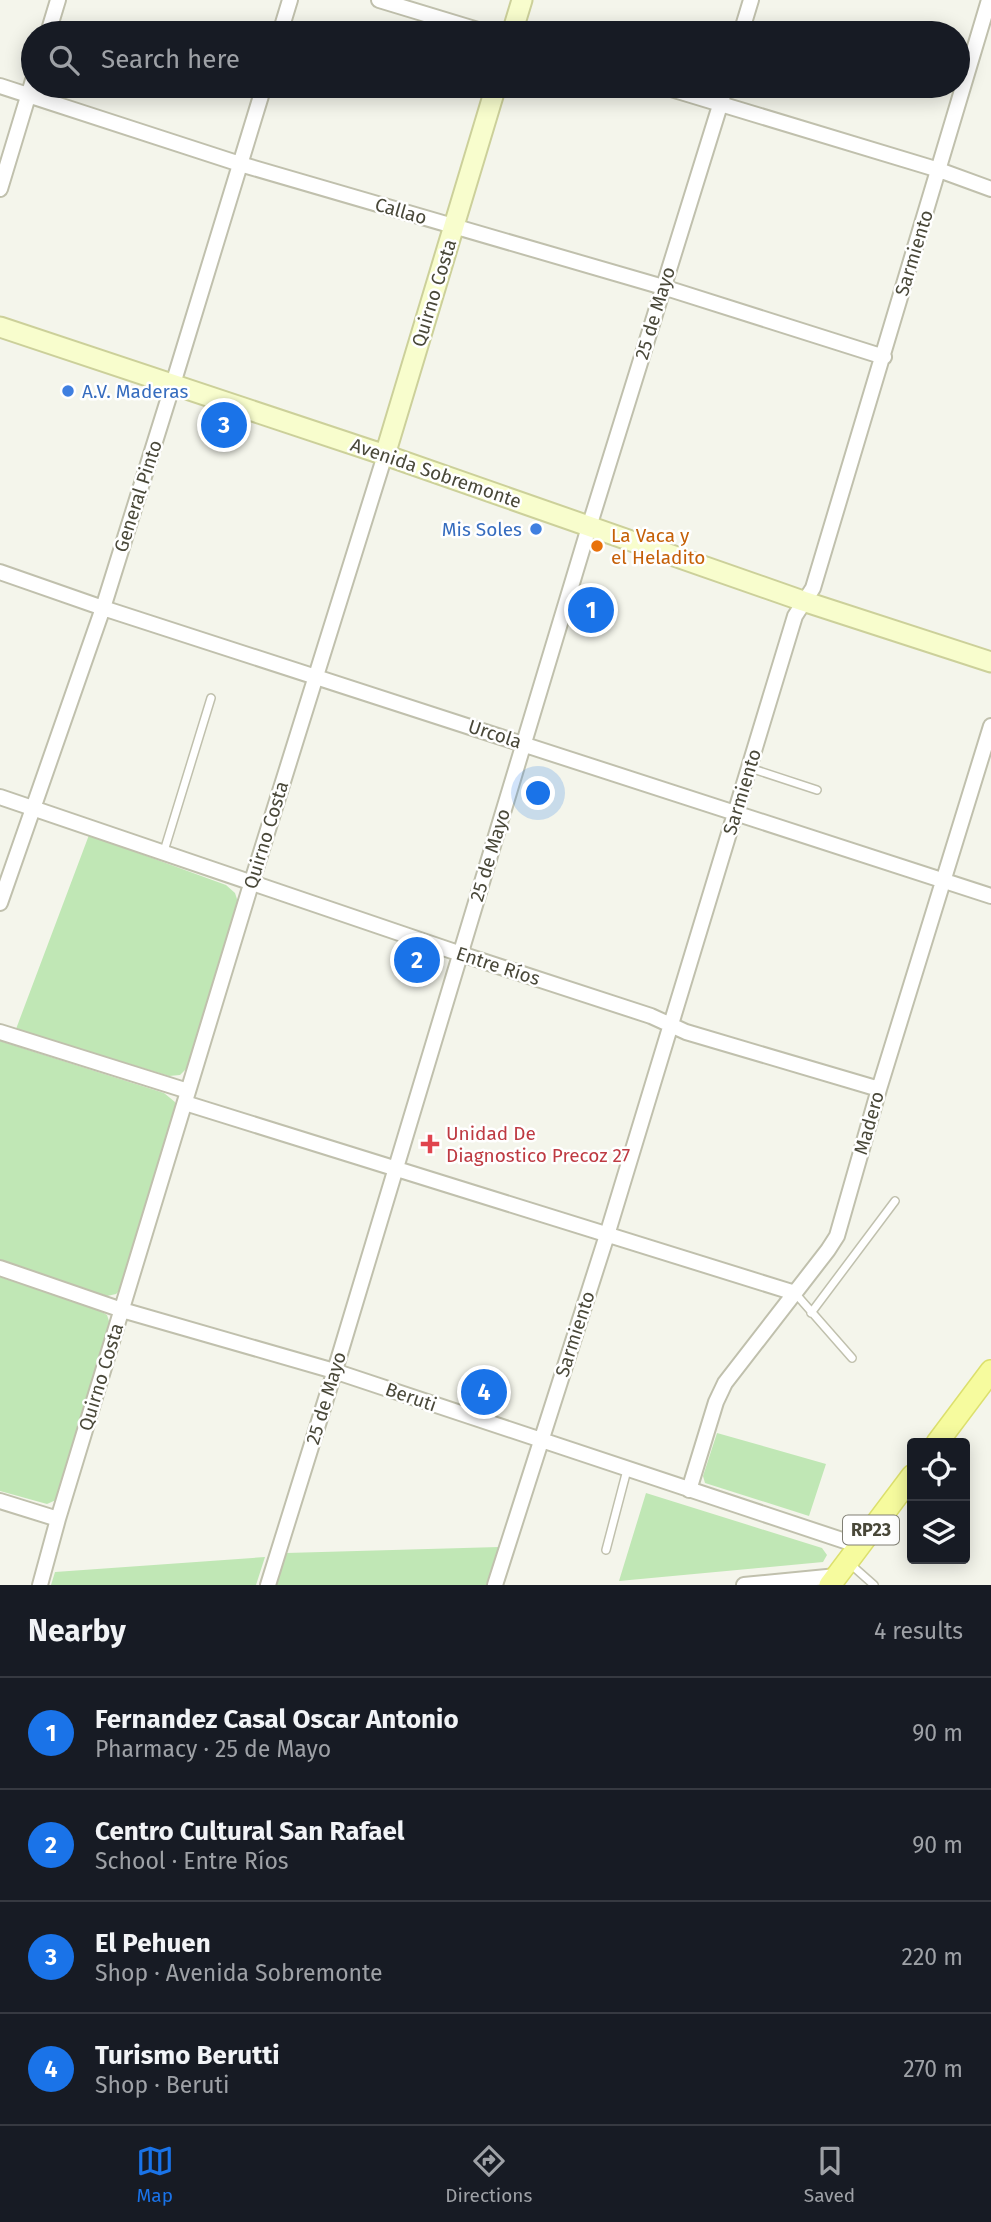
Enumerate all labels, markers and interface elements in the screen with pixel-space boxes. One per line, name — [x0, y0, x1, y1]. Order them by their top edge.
search box — [21, 21, 970, 98]
icon: search — [45, 41, 83, 79]
text: Search here — [101, 44, 240, 75]
street label: Callao — [372, 193, 430, 229]
street label: Sarmiento — [890, 207, 938, 299]
street label: Quirno Costa — [407, 236, 461, 350]
street label: 25 de Mayo — [630, 264, 680, 362]
place label: A.V. Maderas — [82, 380, 188, 403]
marker: A.V. Maderas — [60, 383, 76, 399]
pin: 3 — [201, 399, 247, 451]
street label: Avenida Sobremonte — [348, 433, 524, 513]
street label: General Pinto — [109, 437, 167, 555]
place label: Mis Soles — [442, 518, 522, 541]
marker: Mis Soles — [528, 521, 544, 537]
place label: La Vaca y el Heladito — [611, 524, 705, 569]
marker: La Vaca y el Heladito — [589, 538, 605, 554]
pin: 1 — [568, 584, 614, 636]
street label: Urcola — [465, 715, 525, 753]
street label: Sarmiento — [718, 746, 766, 838]
your location — [521, 776, 555, 810]
street label: Quirno Costa — [239, 778, 293, 892]
street label: 25 de Mayo — [465, 806, 515, 904]
pin: 2 — [394, 934, 440, 986]
street label: Entre Ríos — [453, 942, 543, 990]
street label: Madero — [849, 1089, 889, 1157]
place label: Unidad De Diagnostico Precoz 27 — [446, 1122, 630, 1167]
marker: Unidad De Diagnostico Precoz 27 — [420, 1134, 440, 1154]
street label: Sarmiento — [550, 1288, 600, 1380]
street label: Quirno Costa — [74, 1320, 128, 1434]
street label: 25 de Mayo — [301, 1349, 351, 1447]
pin: 4 — [461, 1366, 507, 1418]
street label: Beruti — [382, 1378, 440, 1416]
map controls — [907, 1438, 970, 1564]
button: locate — [907, 1438, 970, 1501]
button: layers — [907, 1501, 970, 1564]
road number: RP23 — [843, 1516, 899, 1545]
text: Nearby — [28, 1613, 126, 1649]
text: 4 results — [874, 1617, 963, 1645]
text: Fernandez Casal Oscar Antonio — [95, 1704, 459, 1735]
text: 1 — [46, 1719, 56, 1747]
text: 90 m — [912, 1719, 963, 1747]
text: Pharmacy · 25 de Mayo — [95, 1735, 331, 1763]
text: Centro Cultural San Rafael — [95, 1816, 405, 1847]
text: 2 — [45, 1831, 57, 1859]
text: 90 m — [912, 1831, 963, 1859]
text: School · Entre Ríos — [95, 1847, 289, 1875]
text: El Pehuen — [95, 1928, 211, 1959]
text: 3 — [45, 1943, 57, 1971]
text: 220 m — [902, 1943, 963, 1971]
text: Shop · Avenida Sobremonte — [95, 1959, 383, 1987]
text: Turismo Berutti — [95, 2040, 280, 2071]
text: 4 — [45, 2055, 58, 2083]
text: 270 m — [903, 2055, 963, 2083]
text: Shop · Beruti — [95, 2071, 229, 2099]
tab: Map — [136, 2142, 174, 2207]
tab: Directions — [445, 2142, 532, 2207]
tab: Saved — [804, 2142, 855, 2207]

